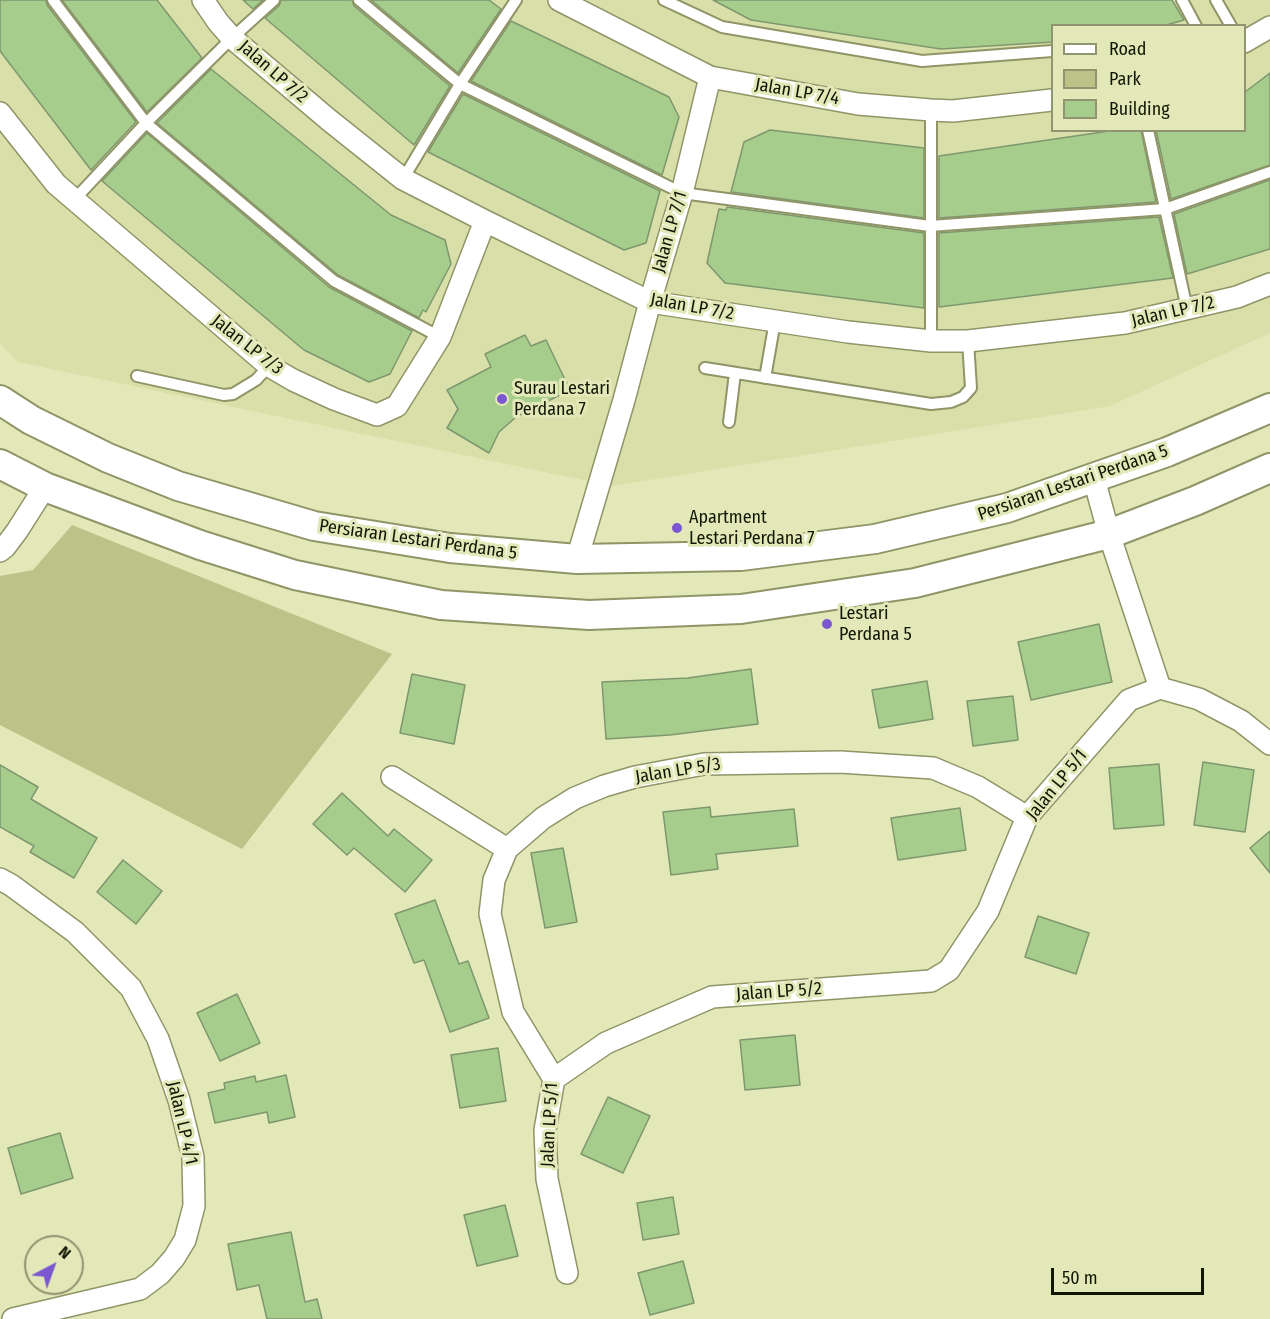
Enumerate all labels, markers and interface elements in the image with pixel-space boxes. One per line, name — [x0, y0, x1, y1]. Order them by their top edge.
legend — [1051, 24, 1246, 132]
street label: Jalan LP 7/2 — [234, 36, 312, 108]
text: Road — [1109, 38, 1146, 60]
text: Park — [1109, 68, 1141, 90]
street label: Jalan LP 7/4 — [753, 74, 841, 110]
text: Building — [1109, 98, 1170, 120]
street label: Jalan LP 7/1 — [648, 189, 692, 275]
street label: Jalan LP 7/2 — [648, 289, 736, 325]
street label: Jalan LP 7/2 — [1129, 292, 1217, 332]
street label: Jalan LP 7/3 — [207, 310, 287, 380]
place label: Surau Lestari Perdana 7 — [514, 378, 610, 420]
marker: Surau Lestari Perdana 7 — [495, 392, 509, 406]
street label: Persiaran Lestari Perdana 5 — [975, 440, 1171, 526]
place label: Apartment Lestari Perdana 7 — [689, 507, 815, 550]
street label: Persiaran Lestari Perdana 5 — [318, 515, 518, 565]
marker: Apartment Lestari Perdana 7 — [670, 521, 684, 535]
place label: Lestari Perdana 5 — [839, 603, 912, 646]
marker: Lestari Perdana 5 — [820, 617, 834, 631]
street label: Jalan LP 5/1 — [1022, 745, 1092, 825]
street label: Jalan LP 5/3 — [634, 754, 722, 788]
street label: Jalan LP 5/2 — [735, 978, 823, 1006]
street label: Jalan LP 4/1 — [162, 1079, 202, 1167]
street label: Jalan LP 5/1 — [537, 1082, 563, 1168]
north arrow — [24, 1235, 84, 1295]
text: N — [55, 1242, 75, 1263]
scale bar — [1054, 1256, 1207, 1294]
text: 50 m — [1062, 1267, 1098, 1289]

